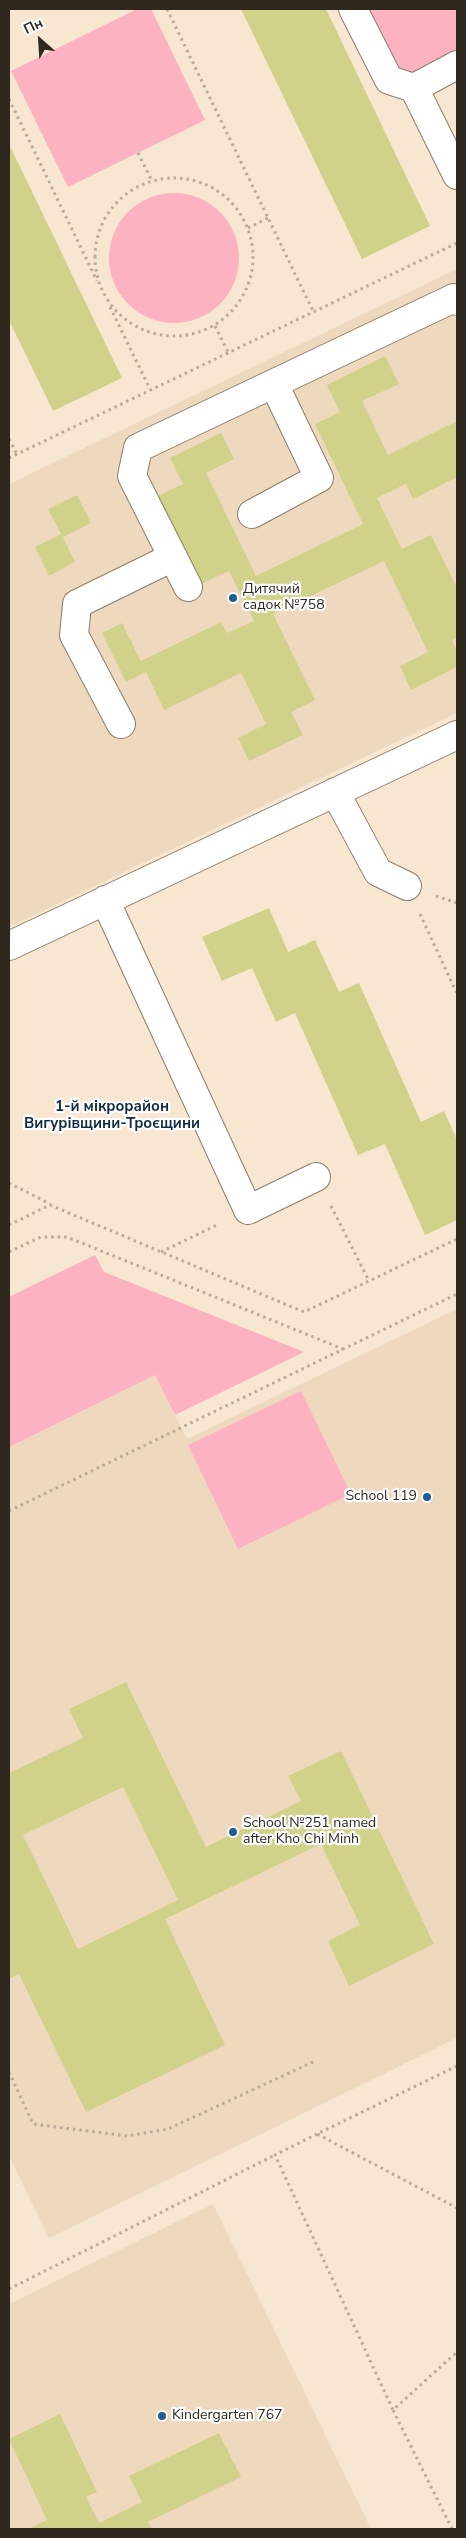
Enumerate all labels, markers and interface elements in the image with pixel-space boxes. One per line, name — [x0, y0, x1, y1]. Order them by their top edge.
text: Пн — [20, 13, 46, 39]
north arrow — [15, 15, 65, 65]
place label: Дитячий садок №758 — [243, 582, 325, 614]
marker: Дитячий садок №758 — [227, 592, 239, 604]
district label: 1-й мікрорайон Вигурівщини-Троєщини — [24, 1098, 200, 1133]
place label: School 119 — [345, 1489, 417, 1505]
marker: School 119 — [421, 1491, 433, 1503]
place label: School №251 named after Kho Chi Minh — [243, 1816, 376, 1848]
marker: School №251 named after Kho Chi Minh — [227, 1826, 239, 1838]
place label: Kindergarten 767 — [172, 2408, 283, 2424]
marker: Kindergarten 767 — [156, 2410, 168, 2422]

